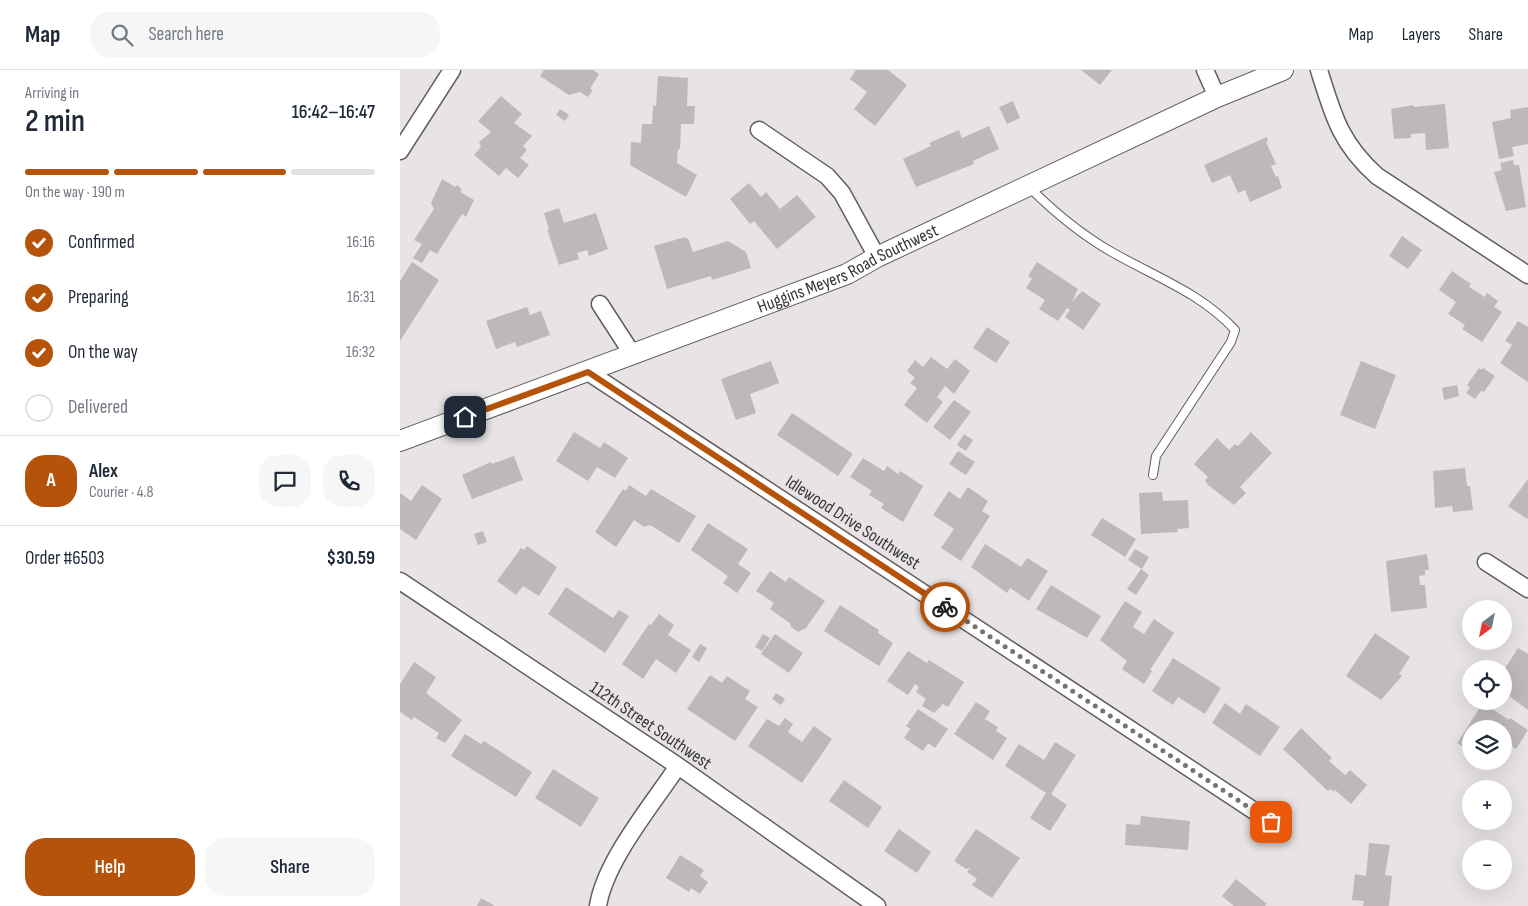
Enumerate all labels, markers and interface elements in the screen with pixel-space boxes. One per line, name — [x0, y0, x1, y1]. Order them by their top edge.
search box — [90, 12, 440, 57]
text: Map — [25, 20, 60, 49]
icon: search — [108, 21, 136, 49]
text: Search here — [148, 23, 224, 46]
text: Map — [1349, 24, 1374, 45]
text: Layers — [1402, 24, 1441, 45]
text: Share — [1469, 24, 1503, 45]
text: Arriving in — [25, 84, 79, 103]
text: 16:42–16:47 — [292, 101, 375, 124]
text: 2 min — [25, 102, 85, 141]
text: On the way · 190 m — [25, 183, 125, 202]
street label: Huggins Meyers Road Southwest — [754, 220, 942, 318]
icon: check — [25, 229, 53, 257]
text: Confirmed — [68, 231, 135, 254]
text: 16:16 — [347, 233, 375, 252]
icon: check — [25, 284, 53, 312]
text: Preparing — [68, 286, 129, 309]
text: 16:31 — [347, 288, 375, 307]
icon: check — [25, 339, 53, 367]
text: On the way — [68, 341, 138, 364]
text: 16:32 — [346, 343, 375, 362]
text: Delivered — [68, 396, 128, 419]
pin — [444, 396, 486, 438]
icon: home — [451, 403, 479, 431]
button: chat — [259, 455, 311, 507]
button: phone — [323, 455, 375, 507]
text: Alex — [89, 460, 118, 483]
text: A — [46, 469, 56, 492]
street label: Idlewood Drive Southwest — [781, 471, 924, 574]
text: Courier · 4.8 — [89, 483, 153, 502]
text: Order #6503 — [25, 547, 105, 570]
text: $30.59 — [326, 547, 375, 570]
courier — [920, 582, 970, 632]
icon: bike — [931, 593, 959, 621]
north arrow — [1462, 600, 1512, 650]
map controls — [1462, 600, 1512, 890]
button: locate — [1462, 660, 1512, 710]
street label: 112th Street Southwest — [586, 677, 716, 774]
button: layers — [1462, 720, 1512, 770]
button: + — [1462, 780, 1512, 830]
pin — [1250, 801, 1292, 843]
icon: bag — [1257, 808, 1285, 836]
button: Help — [25, 838, 195, 896]
button: Share — [205, 838, 375, 896]
button: − — [1462, 840, 1512, 890]

